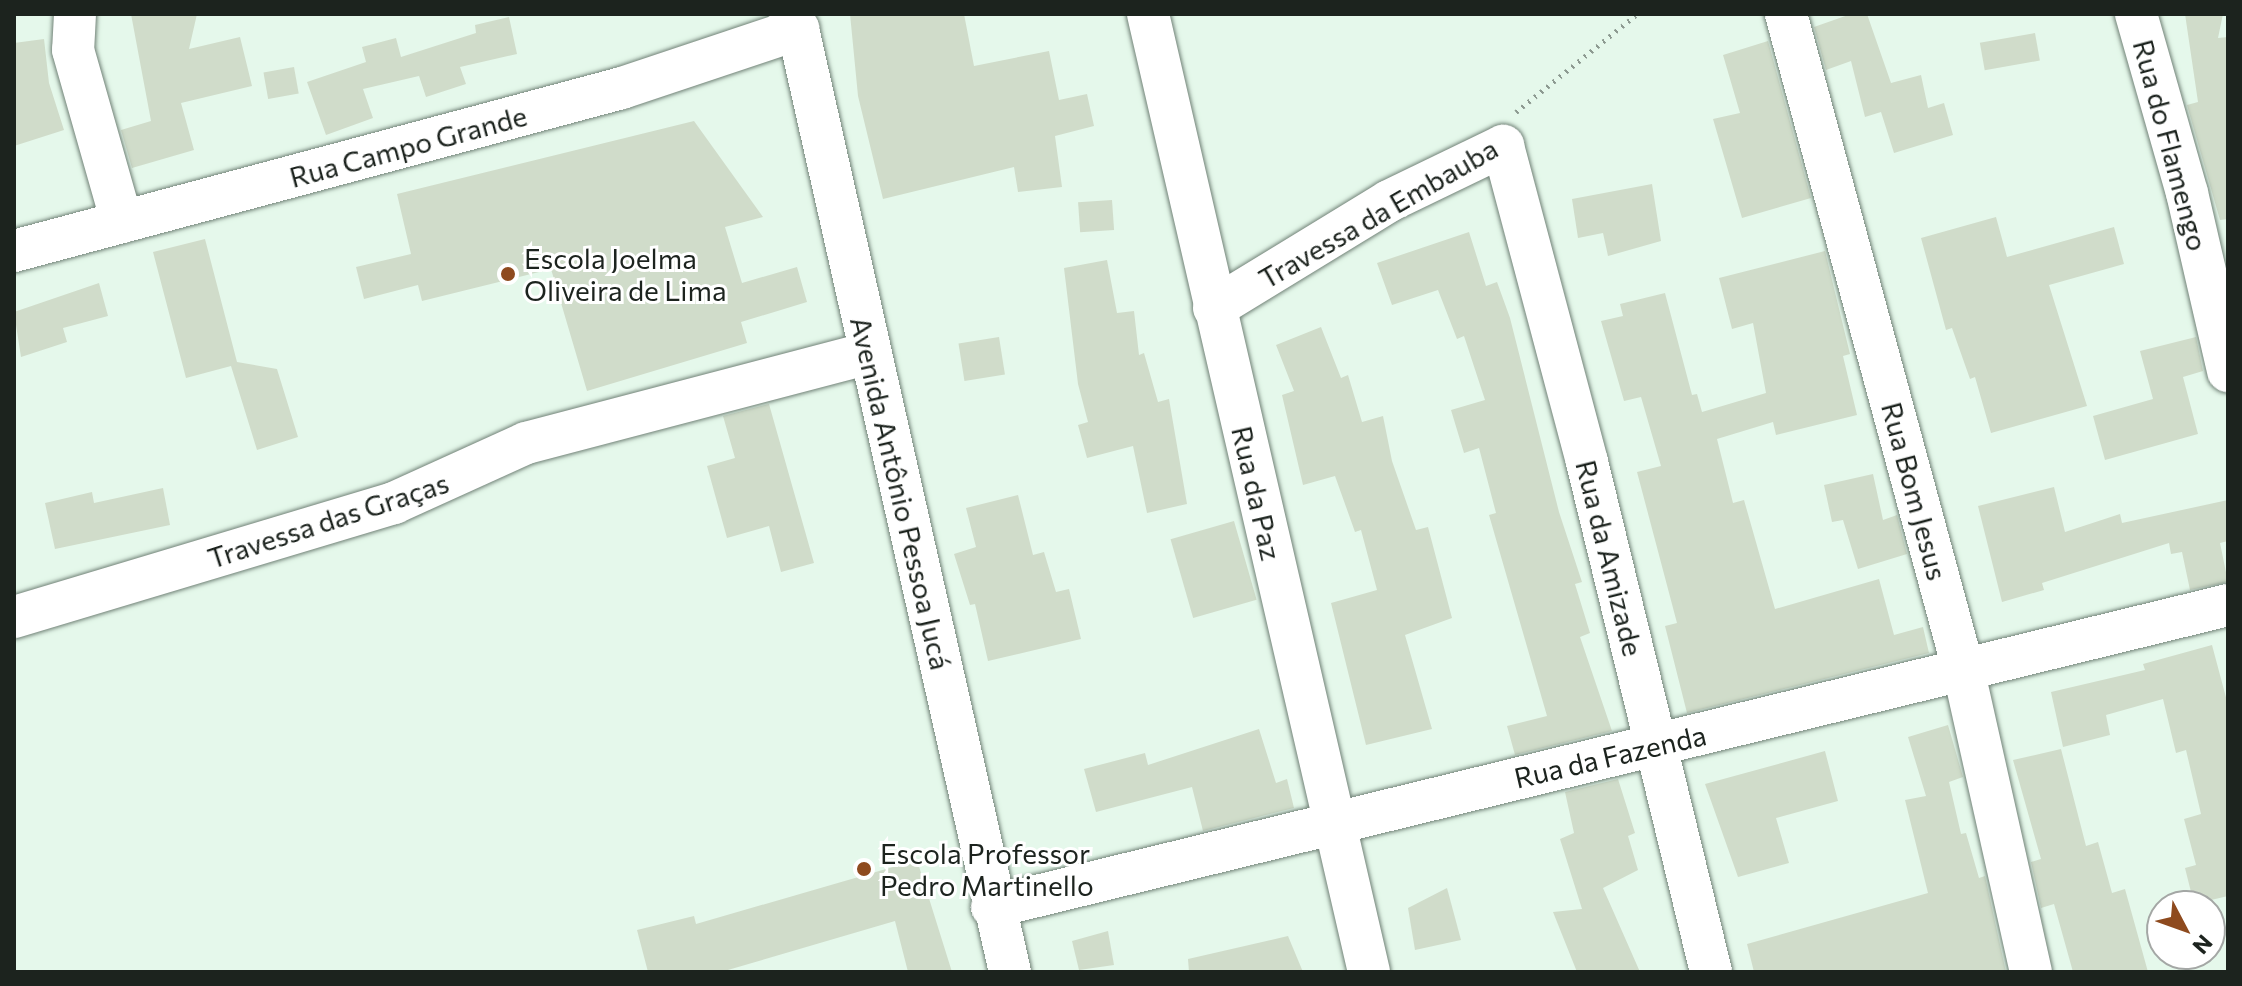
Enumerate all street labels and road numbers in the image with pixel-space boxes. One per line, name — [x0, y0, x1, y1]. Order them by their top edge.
street label: Rua do Flamengo — [2127, 36, 2215, 254]
street label: Rua Campo Grande — [286, 98, 530, 194]
street label: Travessa da Embauba — [1253, 131, 1503, 295]
street label: Avenida Antônio Pessoa Jucá — [844, 313, 958, 673]
street label: Rua Bom Jesus — [1875, 398, 1955, 584]
street label: Rua da Paz — [1225, 423, 1289, 563]
street label: Rua da Amizade — [1569, 456, 1651, 660]
street label: Travessa das Graças — [203, 465, 453, 575]
street label: Rua da Fazenda — [1511, 718, 1709, 794]

